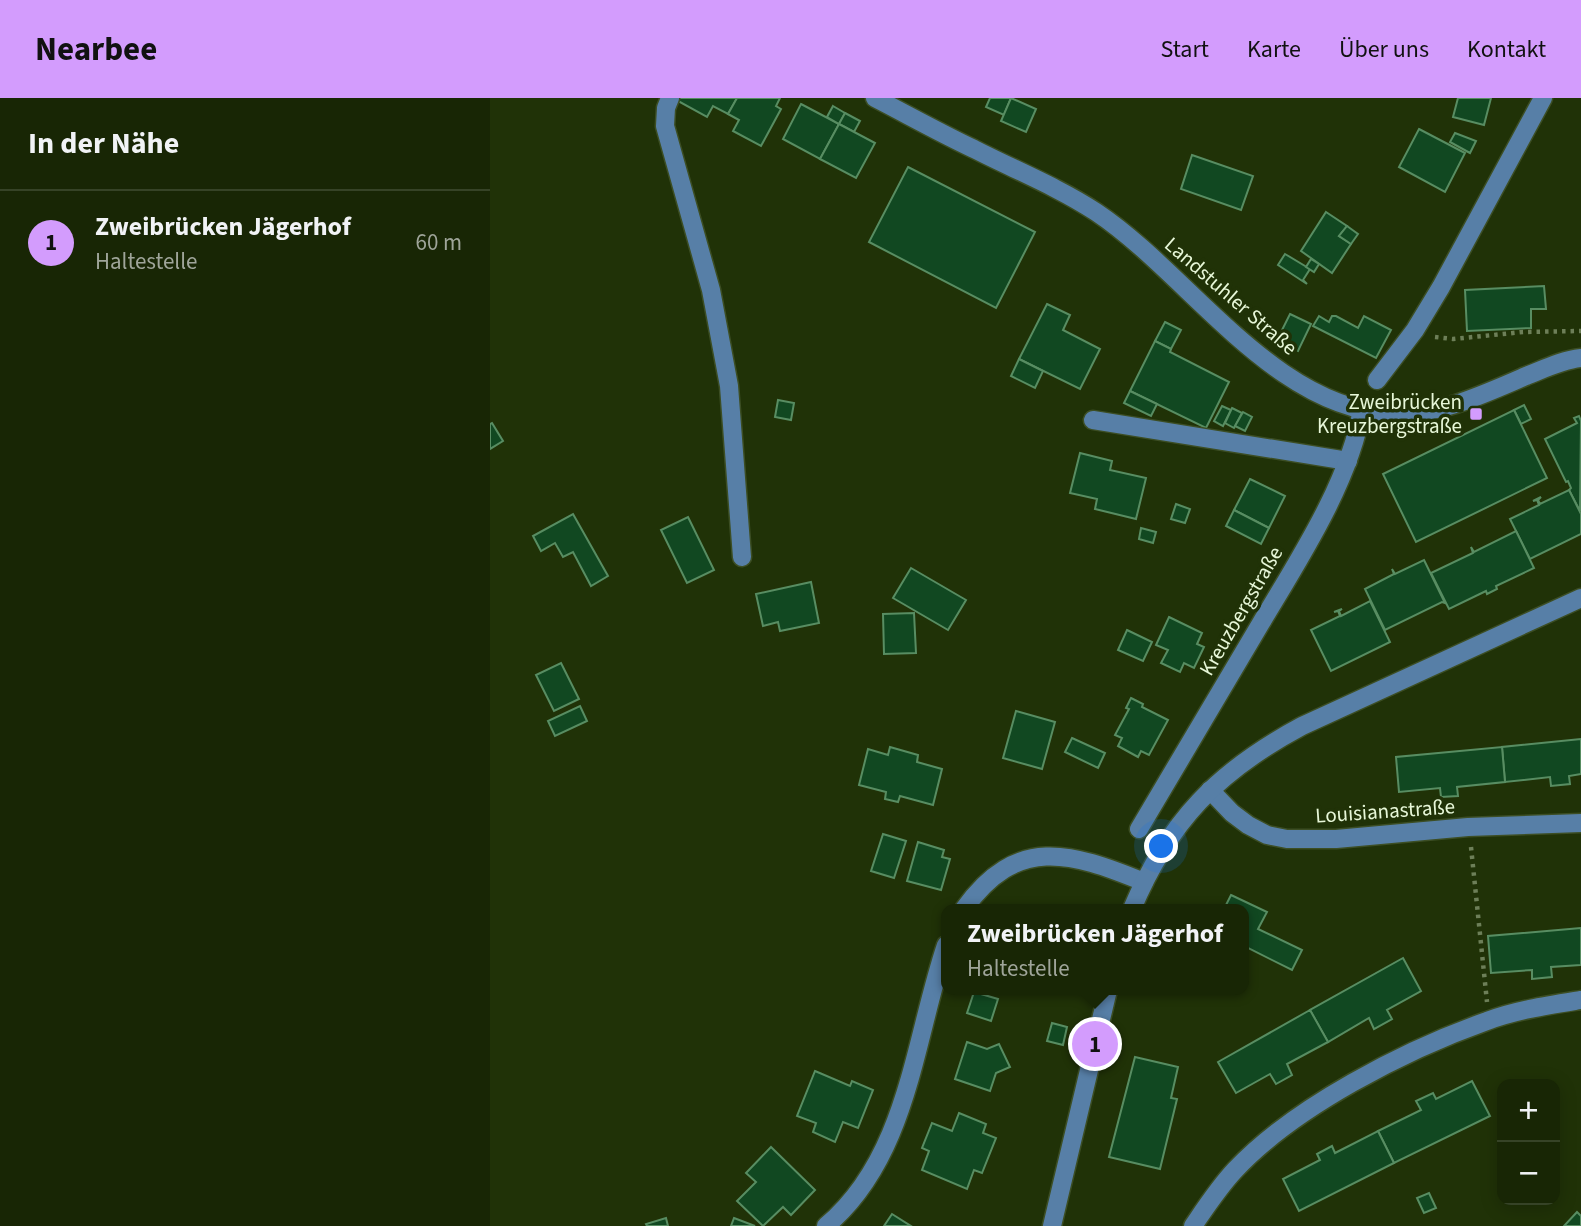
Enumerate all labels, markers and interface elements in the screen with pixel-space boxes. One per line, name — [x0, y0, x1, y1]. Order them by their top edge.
text: Nearbee — [35, 26, 157, 73]
text: Start — [1161, 32, 1209, 67]
text: Karte — [1247, 32, 1301, 67]
text: Über uns — [1339, 32, 1429, 67]
text: Kontakt — [1467, 32, 1546, 67]
text: In der Nähe — [28, 122, 179, 165]
text: Zweibrücken Jägerhof — [95, 208, 351, 245]
text: 1 — [45, 226, 57, 259]
text: 60 m — [415, 226, 462, 259]
street label: Landstuhler Straße — [1158, 230, 1304, 362]
text: Haltestelle — [95, 245, 198, 278]
place label: Zweibrücken Kreuzbergstraße — [1317, 387, 1462, 441]
marker: Zweibrücken Kreuzbergstraße — [1468, 406, 1484, 422]
street label: Kreuzbergstraße — [1192, 541, 1290, 681]
street label: Louisianastraße — [1314, 791, 1456, 831]
your location — [1144, 829, 1178, 863]
popup — [941, 904, 1249, 995]
text: Zweibrücken Jägerhof — [967, 915, 1223, 952]
text: Haltestelle — [967, 952, 1070, 985]
pin: 1 — [1072, 1018, 1118, 1070]
map controls — [1497, 1079, 1560, 1205]
button: + — [1497, 1079, 1560, 1142]
button: − — [1497, 1142, 1560, 1205]

